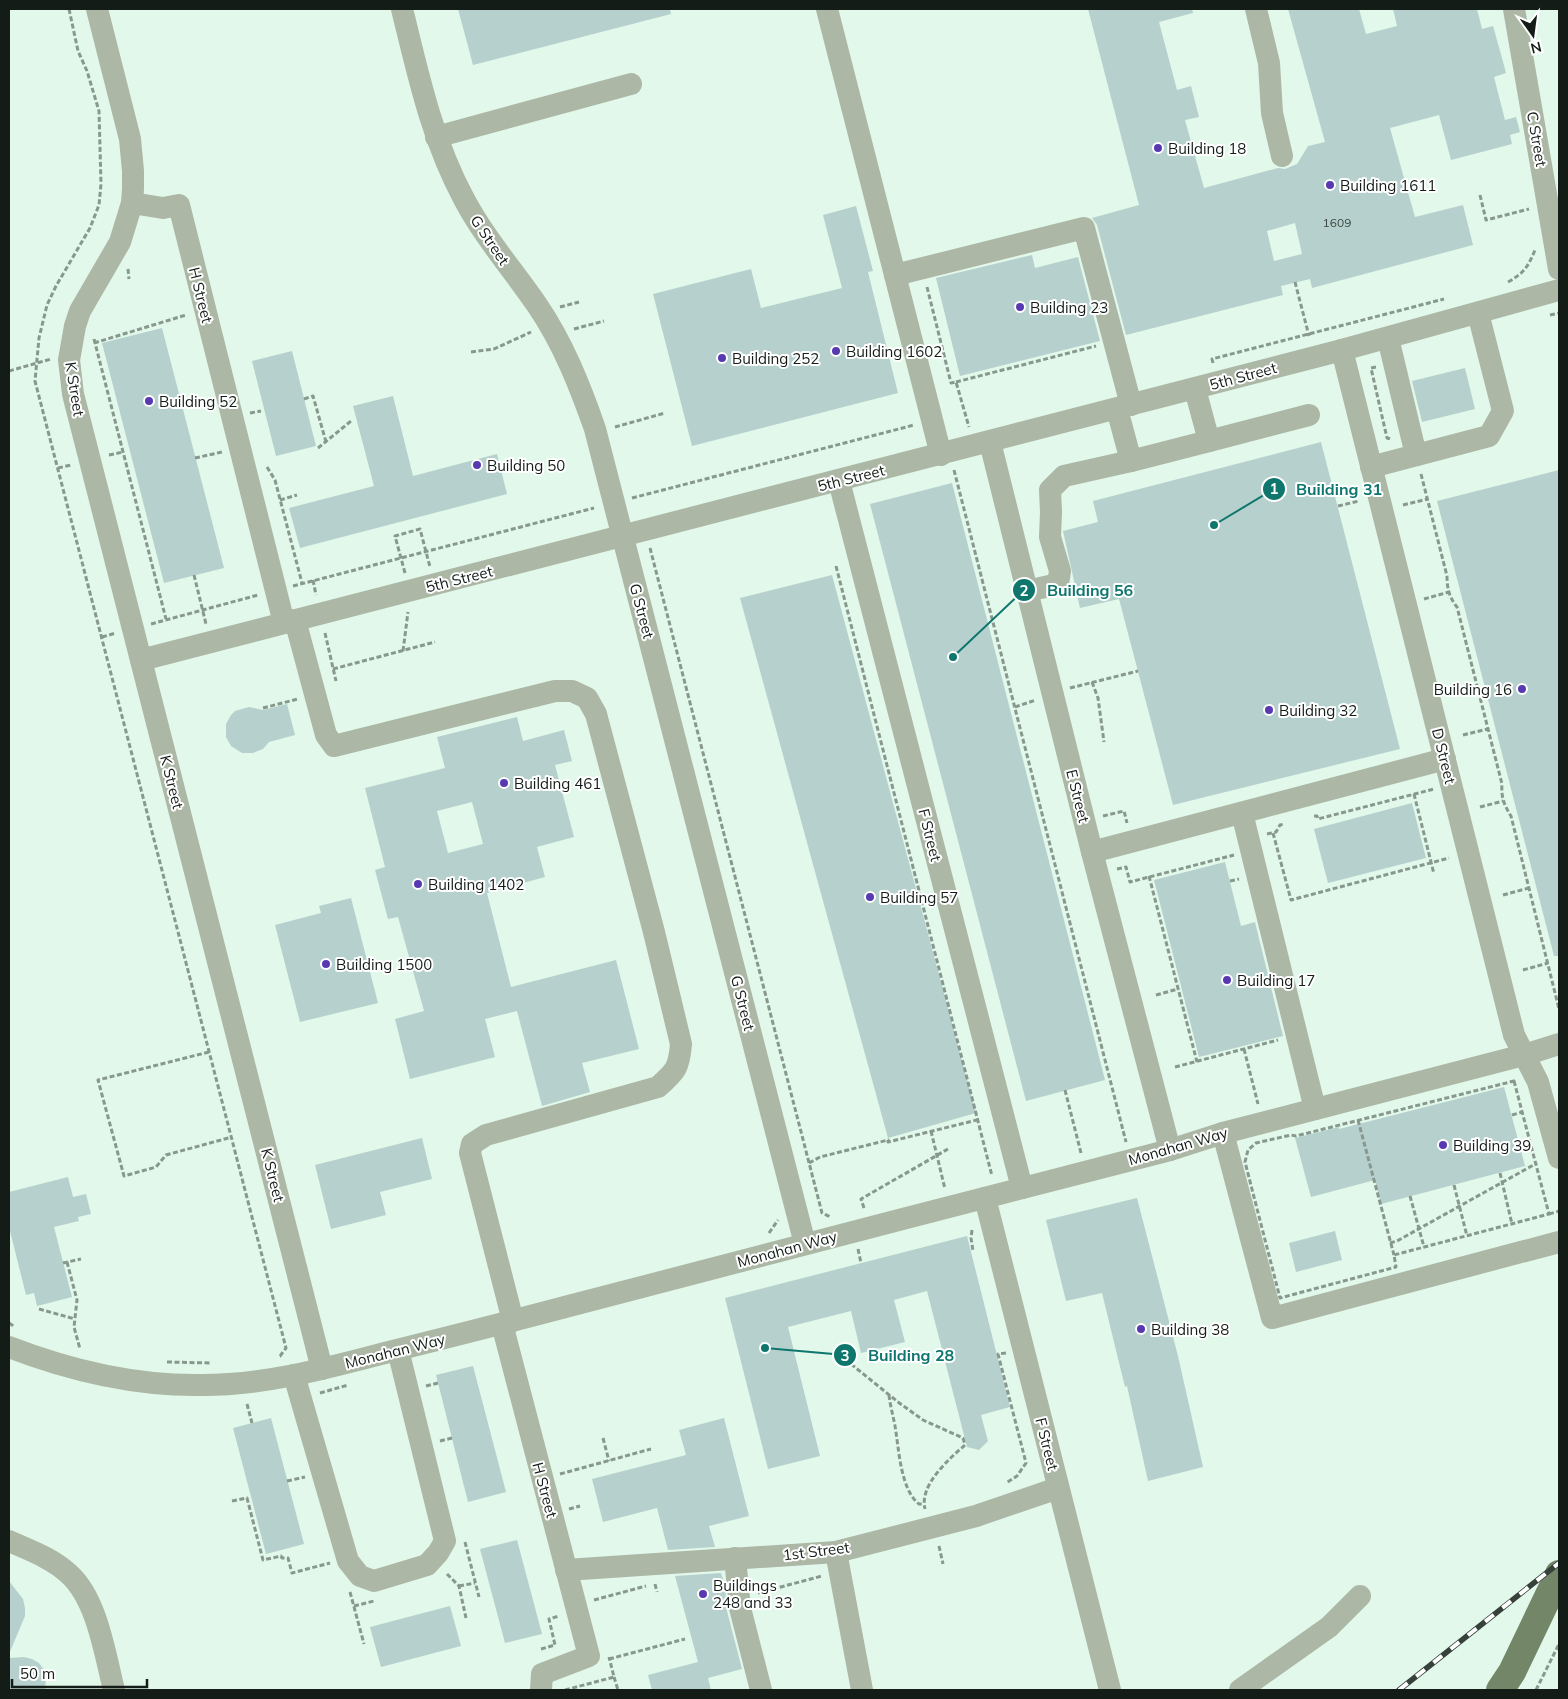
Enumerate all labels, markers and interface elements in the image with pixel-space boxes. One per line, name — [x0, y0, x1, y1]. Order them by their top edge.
north arrow — [1508, 10, 1558, 60]
text: N — [1529, 38, 1543, 58]
street label: C Street — [1523, 110, 1551, 168]
place label: Building 18 — [1168, 139, 1246, 158]
marker: Building 18 — [1152, 142, 1164, 154]
place label: Building 1611 — [1340, 176, 1436, 195]
marker: Building 1611 — [1324, 179, 1336, 191]
street label: G Street — [466, 211, 514, 269]
house number: 1609 — [1323, 215, 1351, 230]
street label: H Street — [185, 265, 217, 325]
place label: Building 23 — [1030, 298, 1108, 317]
marker: Building 23 — [1014, 301, 1026, 313]
place label: Building 1602 — [846, 342, 942, 361]
marker: Building 1602 — [830, 345, 842, 357]
place label: Building 252 — [732, 349, 819, 368]
marker: Building 252 — [716, 352, 728, 364]
street label: 5th Street — [1207, 358, 1279, 394]
street label: K Street — [61, 360, 89, 418]
place label: Building 52 — [159, 392, 237, 411]
marker: Building 52 — [143, 395, 155, 407]
place label: Building 50 — [487, 456, 565, 475]
marker: Building 50 — [471, 459, 483, 471]
street label: 5th Street — [815, 461, 887, 495]
callout: Building 31 — [1261, 474, 1393, 505]
text: 1 — [1269, 479, 1279, 498]
text: Building 31 — [1296, 479, 1382, 499]
street label: 5th Street — [423, 562, 495, 596]
callout: Building 56 — [1011, 575, 1143, 606]
text: Building 56 — [1047, 580, 1133, 600]
street label: G Street — [626, 581, 658, 641]
text: 2 — [1019, 581, 1029, 600]
place label: Building 16 — [1434, 680, 1512, 699]
marker: Building 16 — [1516, 683, 1528, 695]
place label: Building 32 — [1279, 701, 1357, 720]
marker: Building 32 — [1263, 704, 1275, 716]
street label: D Street — [1428, 726, 1460, 786]
street label: K Street — [156, 753, 188, 811]
street label: E Street — [1062, 767, 1094, 825]
place label: Building 461 — [514, 774, 601, 793]
marker: Building 461 — [498, 777, 510, 789]
street label: F Street — [914, 807, 946, 863]
place label: Building 1402 — [428, 875, 524, 894]
marker: Building 1402 — [412, 878, 424, 890]
place label: Building 57 — [880, 888, 958, 907]
marker: Building 57 — [864, 891, 876, 903]
place label: Building 1500 — [336, 955, 432, 974]
marker: Building 1500 — [320, 958, 332, 970]
place label: Building 17 — [1237, 971, 1315, 990]
street label: G Street — [727, 973, 759, 1033]
marker: Building 17 — [1221, 974, 1233, 986]
street label: Monahan Way — [1126, 1123, 1230, 1169]
place label: Building 39 — [1453, 1136, 1531, 1155]
marker: Building 39 — [1437, 1139, 1449, 1151]
street label: K Street — [257, 1146, 289, 1204]
street label: Monahan Way — [735, 1227, 839, 1271]
place label: Building 38 — [1151, 1320, 1229, 1339]
marker: Building 38 — [1135, 1323, 1147, 1335]
street label: Monahan Way — [343, 1329, 447, 1373]
callout: Building 28 — [832, 1340, 964, 1371]
text: Building 28 — [868, 1345, 954, 1365]
text: 3 — [840, 1346, 850, 1365]
street label: F Street — [1031, 1416, 1063, 1472]
street label: H Street — [528, 1460, 562, 1520]
street label: 1st Street — [782, 1537, 850, 1565]
place label: Buildings 248 and 33 — [713, 1576, 793, 1612]
marker: Buildings 248 and 33 — [697, 1588, 709, 1600]
scale bar — [12, 1656, 148, 1688]
text: 50 m — [20, 1664, 55, 1683]

